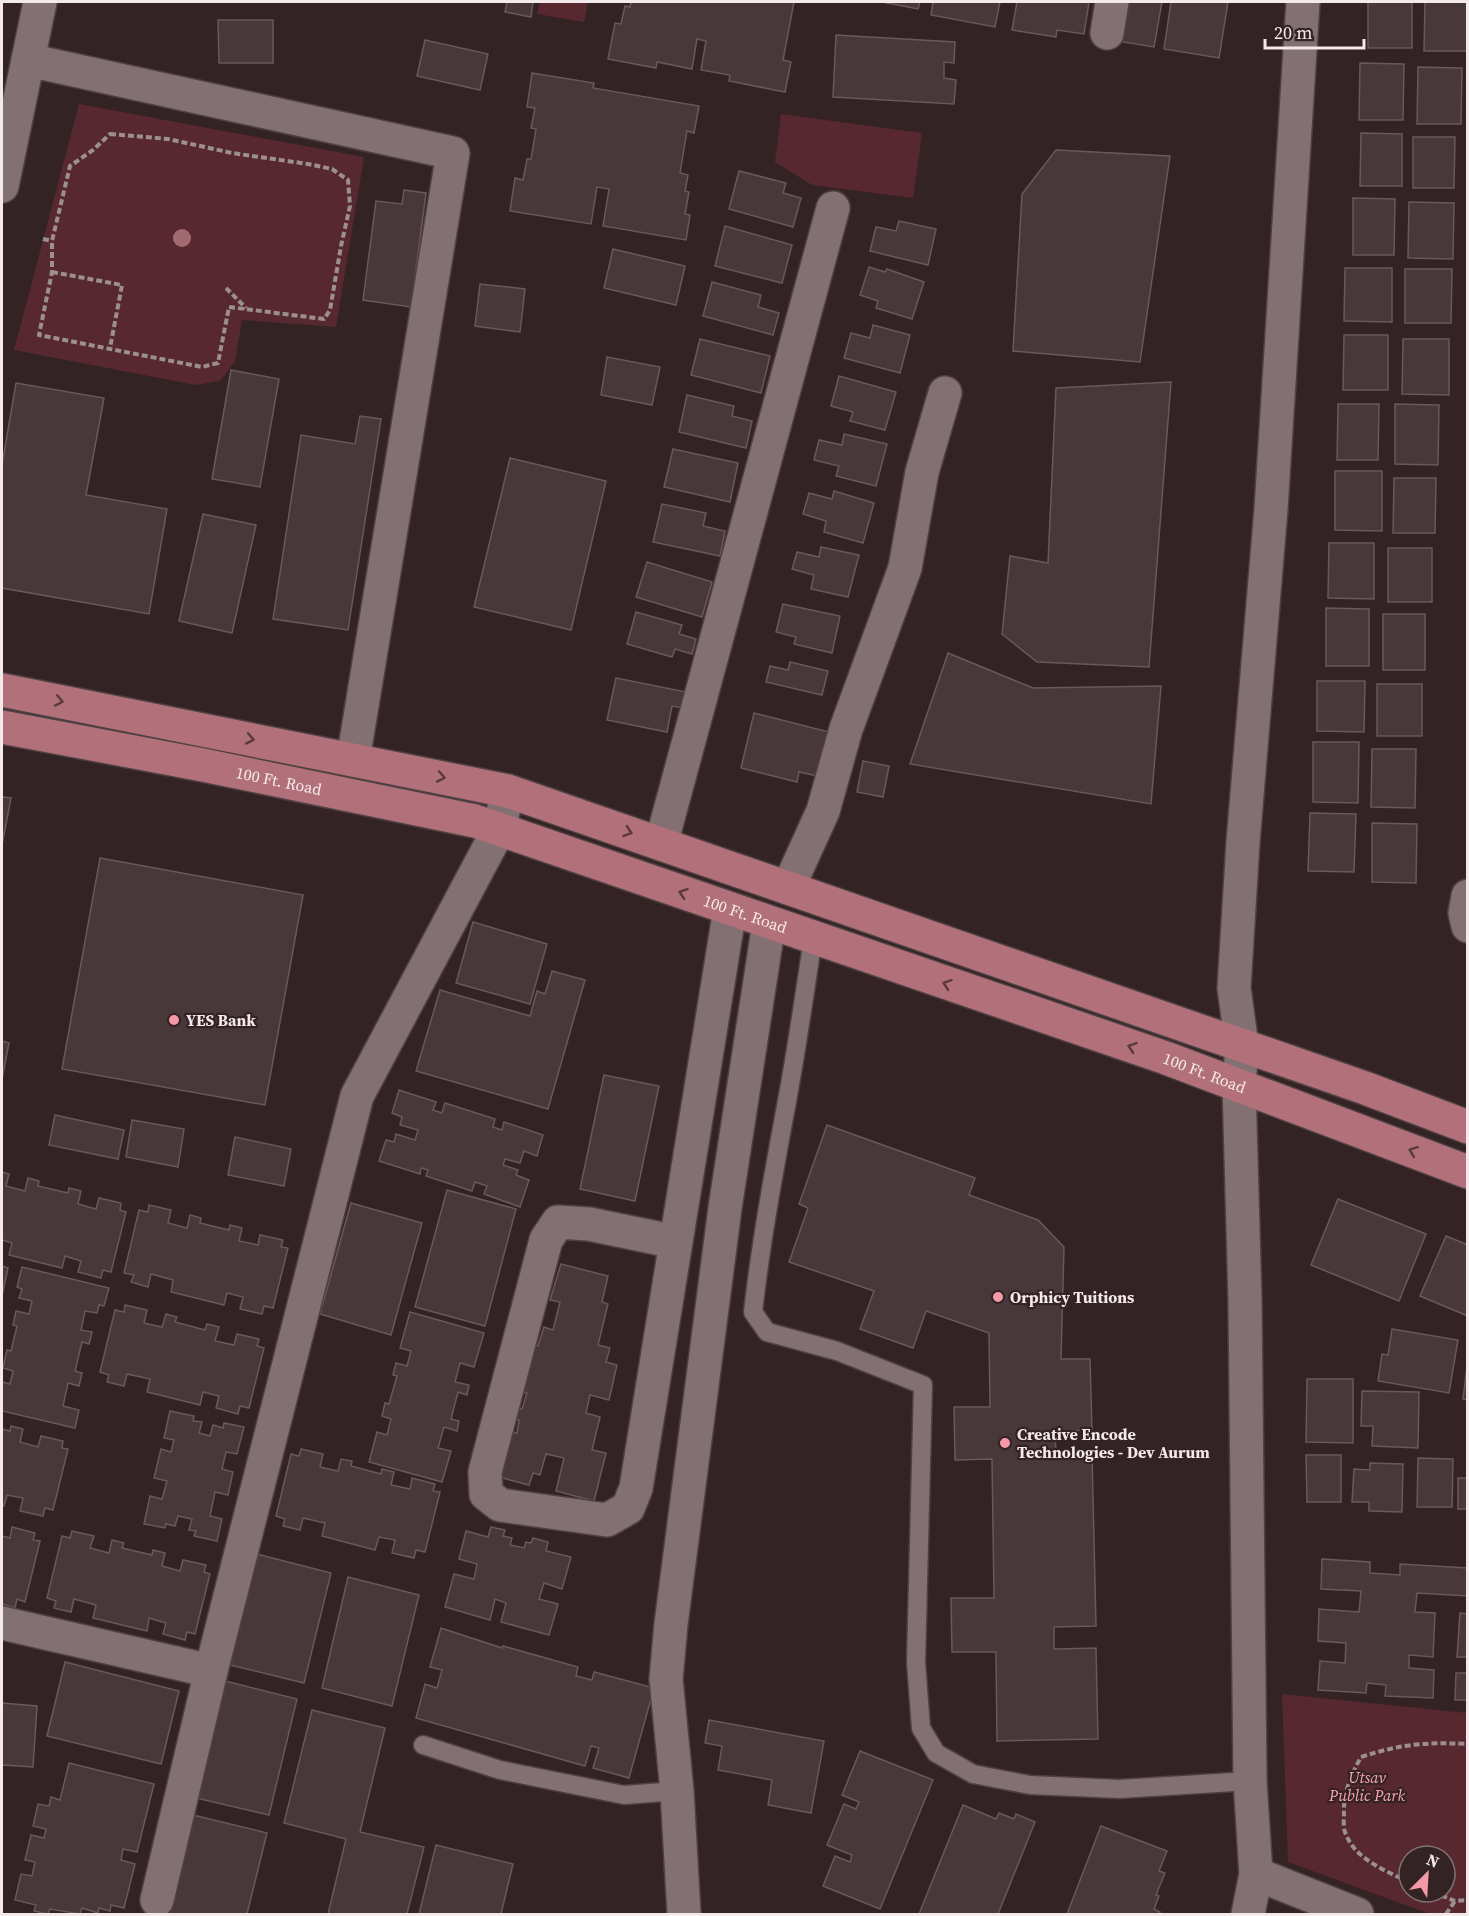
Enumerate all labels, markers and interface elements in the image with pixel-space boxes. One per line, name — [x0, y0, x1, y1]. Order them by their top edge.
scale bar — [1265, 12, 1364, 50]
text: 20 m — [1274, 20, 1312, 45]
one-way arrow — [54, 694, 64, 707]
one-way arrow — [245, 732, 255, 745]
street label: 100 Ft. Road — [234, 761, 324, 800]
one-way arrow — [436, 770, 446, 783]
one-way arrow — [622, 825, 633, 838]
one-way arrow — [678, 887, 689, 900]
street label: 100 Ft. Road — [701, 889, 790, 938]
one-way arrow — [942, 979, 953, 991]
place label: YES Bank — [186, 1009, 256, 1031]
marker: YES Bank — [167, 1013, 181, 1027]
one-way arrow — [1127, 1041, 1138, 1054]
street label: 100 Ft. Road — [1160, 1047, 1249, 1098]
one-way arrow — [1408, 1146, 1419, 1159]
place label: Orphicy Tuitions — [1010, 1286, 1134, 1308]
marker: Orphicy Tuitions — [991, 1290, 1005, 1304]
place label: Creative Encode Technologies - Dev Aurum — [1017, 1423, 1210, 1463]
marker: Creative Encode Technologies - Dev Aurum — [998, 1436, 1012, 1450]
park label: Utsav Public Park — [1328, 1766, 1405, 1806]
north arrow — [1397, 1844, 1457, 1904]
text: N — [1423, 1848, 1443, 1873]

